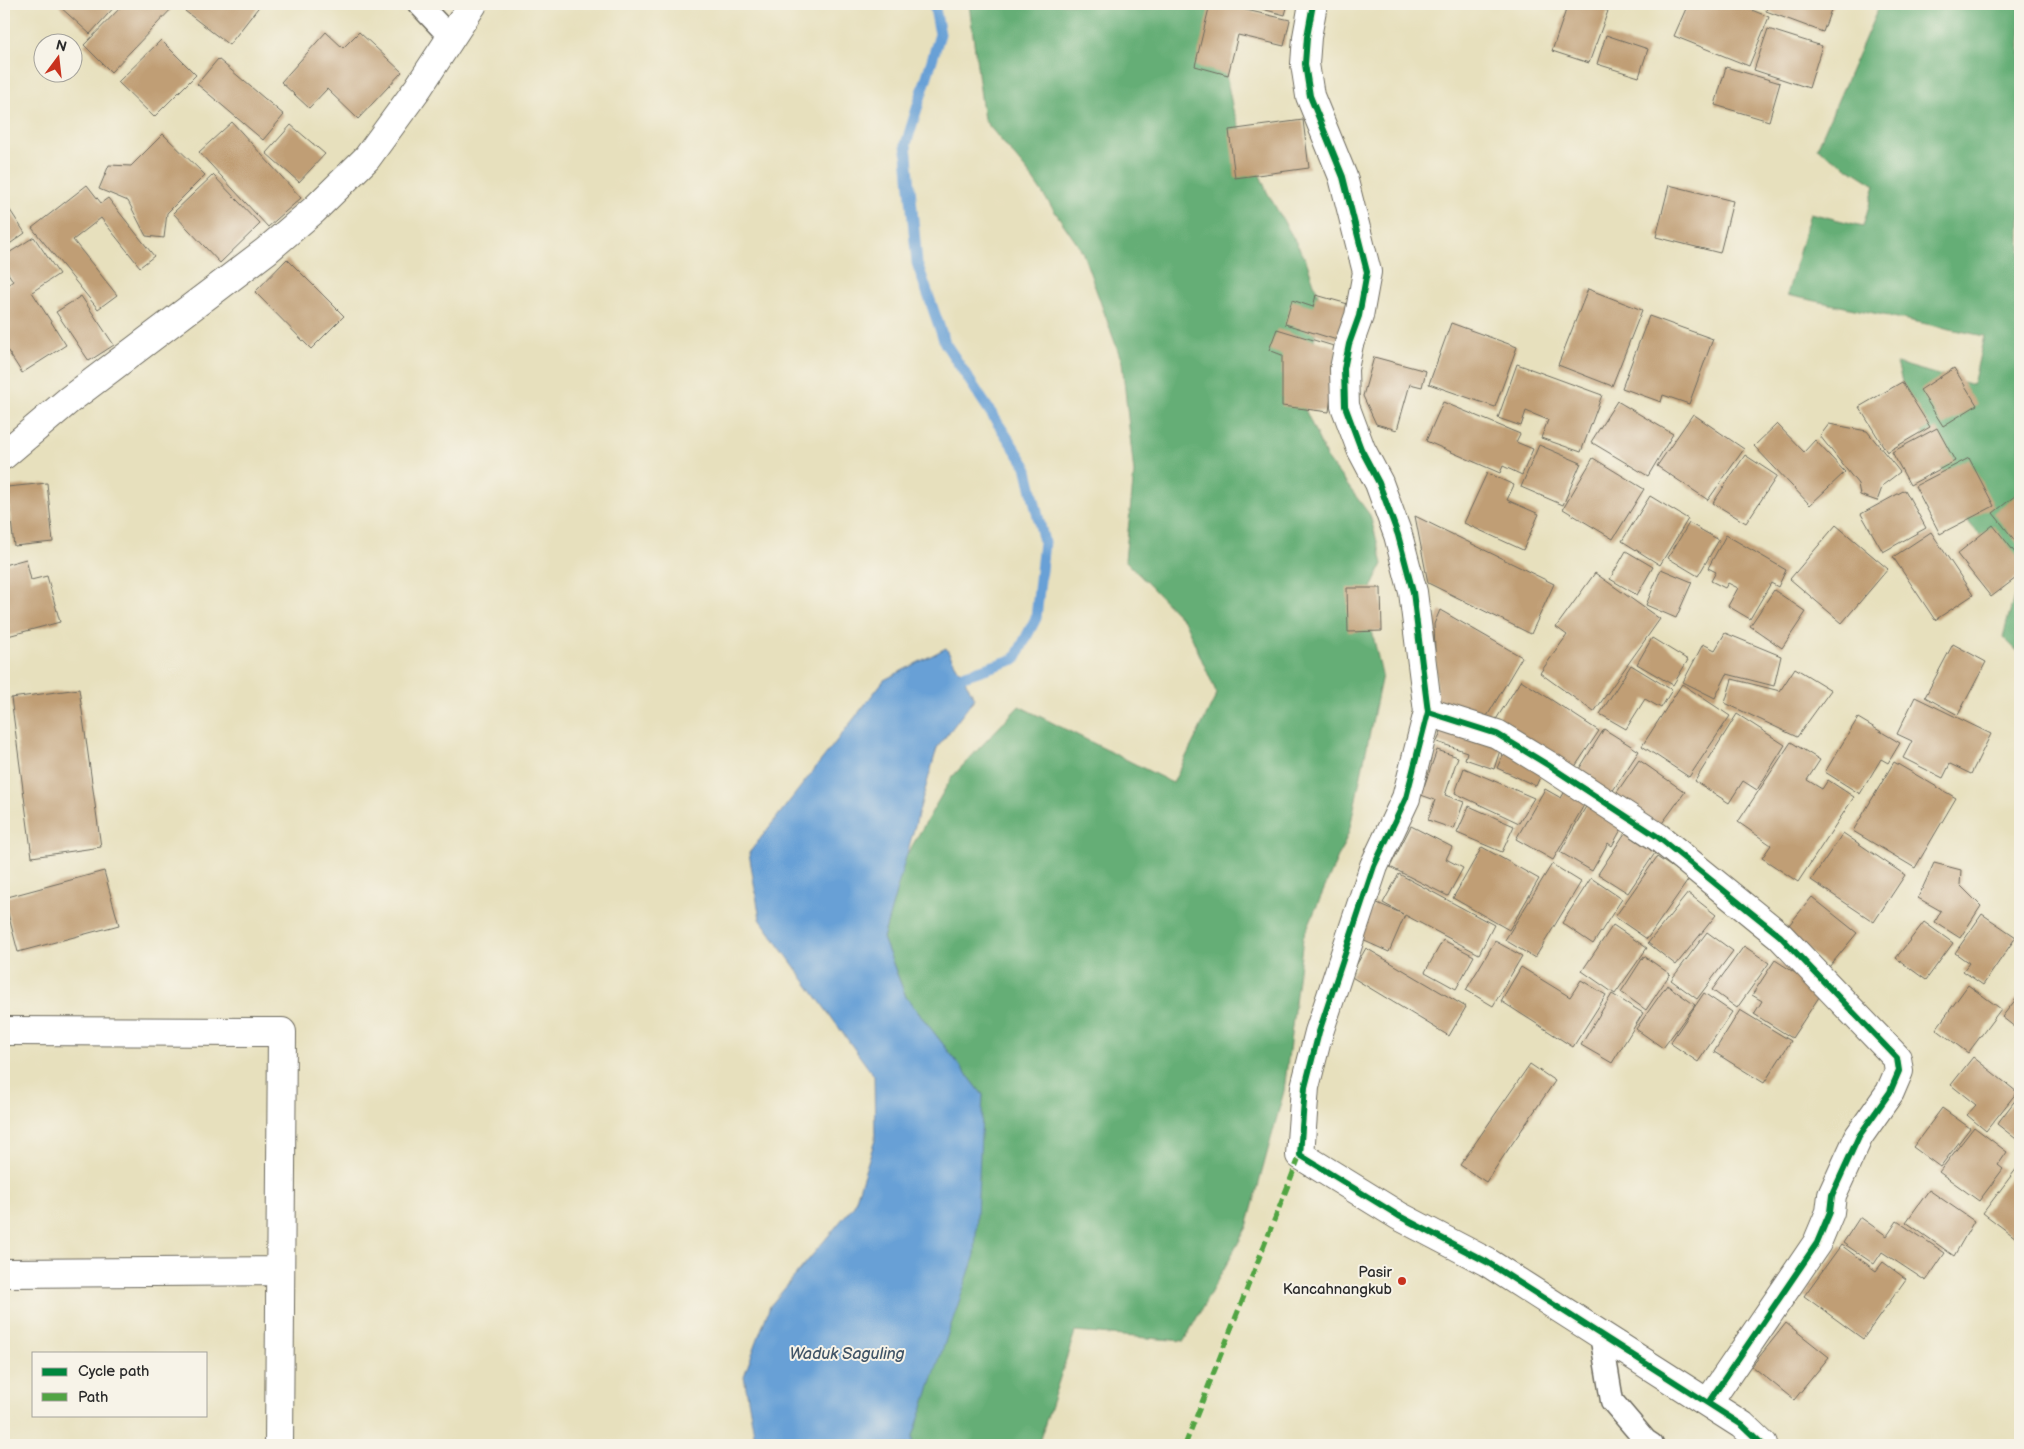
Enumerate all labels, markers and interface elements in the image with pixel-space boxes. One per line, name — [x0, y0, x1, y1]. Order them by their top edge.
north arrow — [32, 32, 82, 82]
text: N — [54, 36, 69, 55]
place label: Pasir Kancahnangkub — [1283, 1263, 1393, 1299]
marker: Pasir Kancahnangkub — [1396, 1275, 1408, 1287]
water label: Waduk Saguling — [789, 1345, 905, 1364]
legend — [32, 1352, 208, 1416]
text: Cycle path — [78, 1362, 149, 1381]
text: Path — [78, 1388, 108, 1407]

